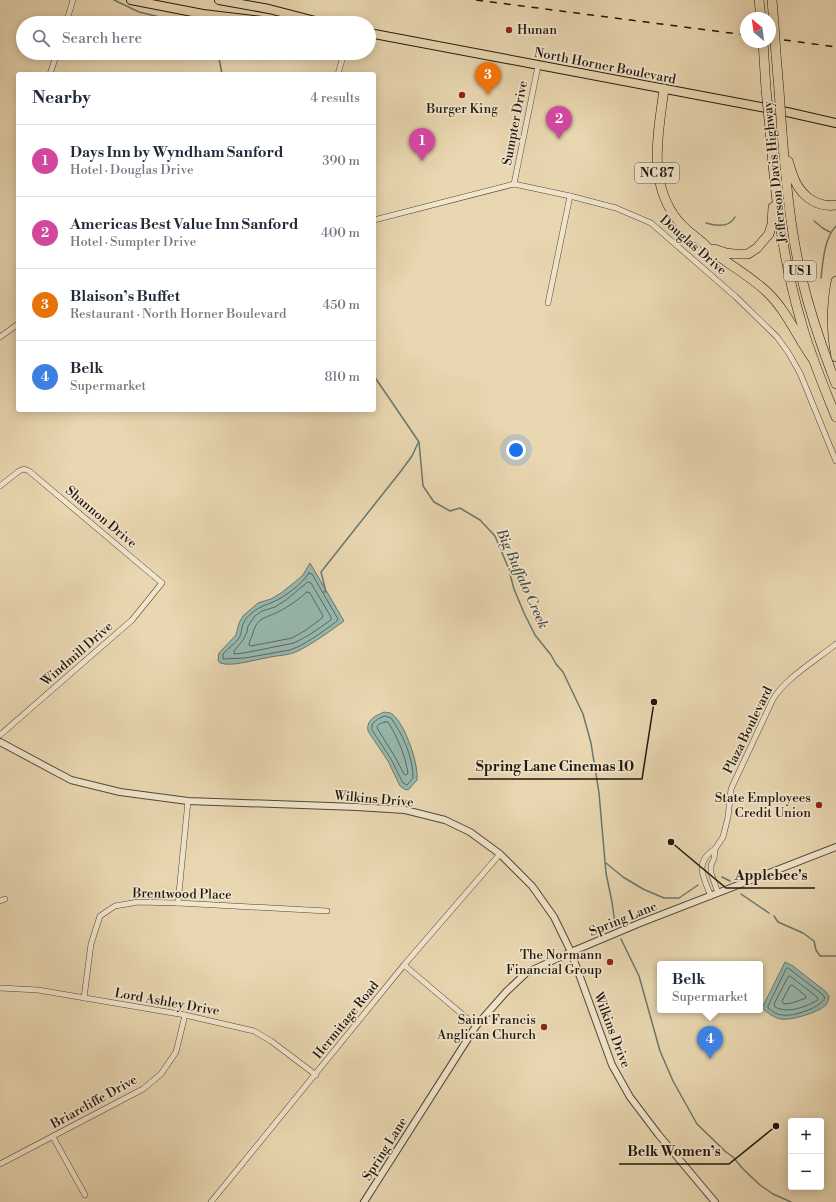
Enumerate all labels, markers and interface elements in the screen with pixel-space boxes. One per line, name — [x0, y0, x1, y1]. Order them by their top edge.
north arrow — [740, 12, 776, 48]
search box — [16, 16, 376, 60]
place label: Hunan — [517, 22, 557, 38]
marker: Hunan — [504, 25, 514, 35]
icon: search — [30, 27, 52, 49]
text: Search here — [62, 29, 142, 48]
street label: North Horner Boulevard — [533, 44, 678, 88]
pin: 3 — [475, 62, 501, 95]
street label: Sumpter Drive — [499, 79, 531, 167]
text: Nearby — [32, 87, 91, 109]
text: 4 results — [310, 90, 360, 106]
marker: Burger King — [457, 90, 467, 100]
street label: Jefferson Davis Highway — [760, 100, 791, 245]
place label: Burger King — [425, 101, 498, 117]
pin: 2 — [546, 106, 572, 139]
pin: 1 — [409, 128, 435, 161]
text: Days Inn by Wyndham Sanford — [70, 143, 284, 162]
text: 1 — [42, 153, 48, 169]
text: 390 m — [322, 153, 360, 169]
text: Hotel · Douglas Drive — [70, 162, 194, 178]
road number: NC 87 — [635, 163, 679, 183]
street label: Douglas Drive — [656, 212, 730, 279]
text: Americas Best Value Inn Sanford — [70, 215, 298, 234]
text: 2 — [41, 225, 49, 241]
text: 400 m — [321, 225, 360, 241]
text: Hotel · Sumpter Drive — [70, 234, 196, 250]
road number: US 1 — [784, 261, 816, 281]
text: Blaison’s Buffet — [70, 287, 180, 306]
text: 3 — [41, 297, 49, 313]
text: 450 m — [322, 297, 360, 313]
text: Restaurant · North Horner Boulevard — [70, 306, 286, 322]
text: Belk — [70, 359, 104, 378]
text: 4 — [41, 369, 49, 385]
text: 810 m — [324, 369, 360, 385]
text: Supermarket — [70, 378, 146, 394]
your location — [506, 440, 526, 460]
street label: Shannon Drive — [62, 483, 140, 552]
water label: Big Buffalo Creek — [491, 525, 552, 632]
street label: Windmill Drive — [37, 618, 116, 690]
street label: Plaza Boulevard — [720, 683, 776, 776]
callout: Spring Lane Cinemas 10 — [468, 753, 642, 779]
text: Spring Lane Cinemas 10 — [476, 758, 634, 776]
street label: Wilkins Drive — [333, 787, 415, 810]
place label: State Employees Credit Union — [715, 790, 811, 821]
marker: State Employees Credit Union — [814, 800, 824, 810]
callout: Applebee's — [726, 862, 815, 888]
text: Applebee's — [733, 867, 808, 885]
street label: Brentwood Place — [131, 885, 232, 903]
street label: Spring Lane — [587, 898, 660, 940]
place label: The Normann Financial Group — [506, 947, 602, 978]
marker: The Normann Financial Group — [605, 957, 615, 967]
popup — [657, 961, 763, 1013]
text: Belk — [672, 970, 705, 989]
street label: Hermitage Road — [310, 977, 383, 1062]
street label: Lord Ashley Drive — [113, 985, 221, 1019]
street label: Wilkins Drive — [590, 989, 634, 1070]
text: Supermarket — [672, 989, 748, 1005]
place label: Saint Francis Anglican Church — [436, 1012, 536, 1043]
marker: Saint Francis Anglican Church — [539, 1022, 549, 1032]
pin: 4 — [697, 1026, 723, 1059]
street label: Briarcliffe Drive — [47, 1071, 140, 1133]
street label: Spring Lane — [359, 1114, 411, 1184]
map controls — [788, 1118, 824, 1190]
button: + — [788, 1118, 824, 1154]
callout: Belk Women’s — [619, 1138, 729, 1164]
text: Belk Women’s — [627, 1143, 721, 1161]
button: − — [788, 1154, 824, 1190]

